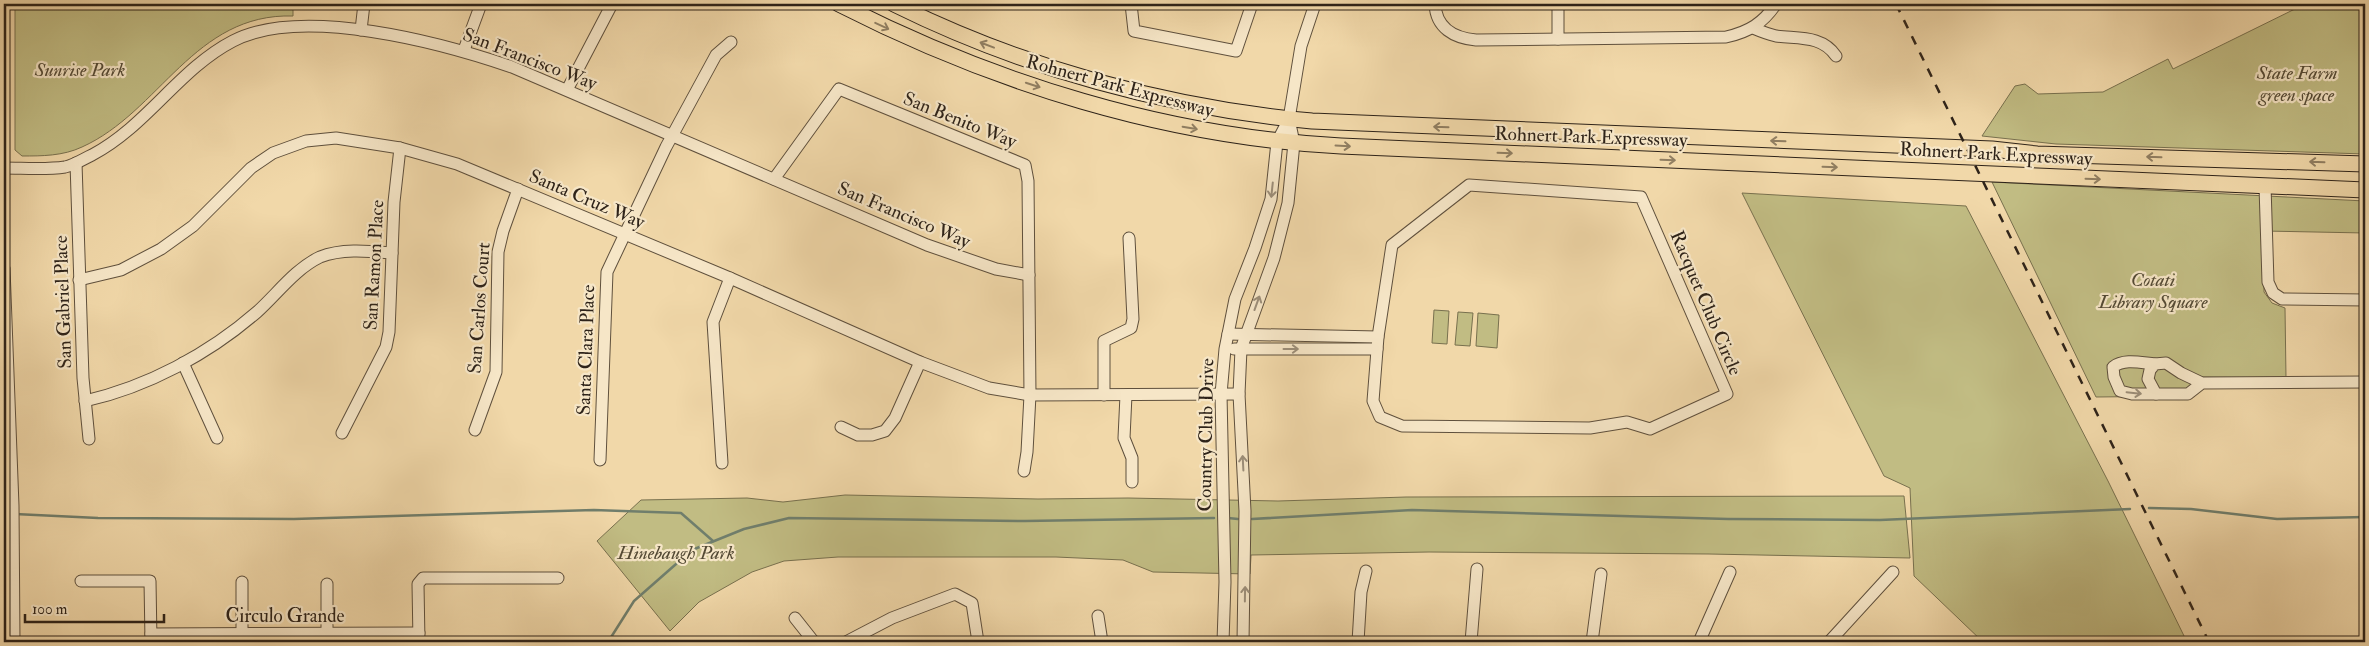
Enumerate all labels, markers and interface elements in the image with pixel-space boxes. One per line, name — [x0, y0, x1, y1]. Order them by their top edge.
one-way arrow — [875, 21, 890, 31]
street label: San Francisco Way — [459, 22, 601, 96]
one-way arrow — [980, 40, 995, 49]
street label: Rohnert Park Expressway — [1023, 49, 1217, 124]
park label: Sunrise Park — [34, 58, 126, 82]
park label: State Farm green space — [2256, 61, 2338, 107]
one-way arrow — [1025, 81, 1041, 91]
street label: San Benito Way — [900, 86, 1021, 154]
one-way arrow — [1433, 122, 1449, 131]
street label: Rohnert Park Expressway — [1494, 122, 1689, 153]
one-way arrow — [1182, 123, 1198, 133]
one-way arrow — [1771, 136, 1787, 145]
street label: Rohnert Park Expressway — [1899, 137, 2094, 172]
one-way arrow — [1335, 142, 1351, 151]
one-way arrow — [1497, 149, 1513, 158]
one-way arrow — [2146, 153, 2162, 162]
one-way arrow — [1659, 156, 1675, 165]
one-way arrow — [2309, 158, 2325, 167]
one-way arrow — [1822, 162, 1838, 172]
street label: Santa Cruz Way — [525, 164, 649, 234]
one-way arrow — [2084, 174, 2100, 183]
street label: San Francisco Way — [834, 176, 975, 254]
one-way arrow — [1267, 182, 1277, 198]
street label: San Ramon Place — [359, 199, 389, 331]
street label: Racquet Club Circle — [1665, 227, 1747, 379]
street label: San Gabriel Place — [49, 235, 77, 369]
street label: San Carlos Court — [462, 242, 496, 374]
park label: Cotati Library Square — [2097, 268, 2208, 314]
street label: Santa Clara Place — [572, 284, 600, 416]
one-way arrow — [1253, 295, 1262, 311]
one-way arrow — [1282, 344, 1299, 354]
street label: Country Club Drive — [1193, 358, 1219, 512]
one-way arrow — [2126, 388, 2142, 398]
one-way arrow — [1238, 455, 1247, 471]
park label: Hinebaugh Park — [616, 541, 735, 565]
one-way arrow — [1240, 586, 1250, 602]
scale bar — [25, 591, 164, 623]
text: 100 m — [32, 600, 68, 619]
street label: Circulo Grande — [225, 604, 345, 628]

